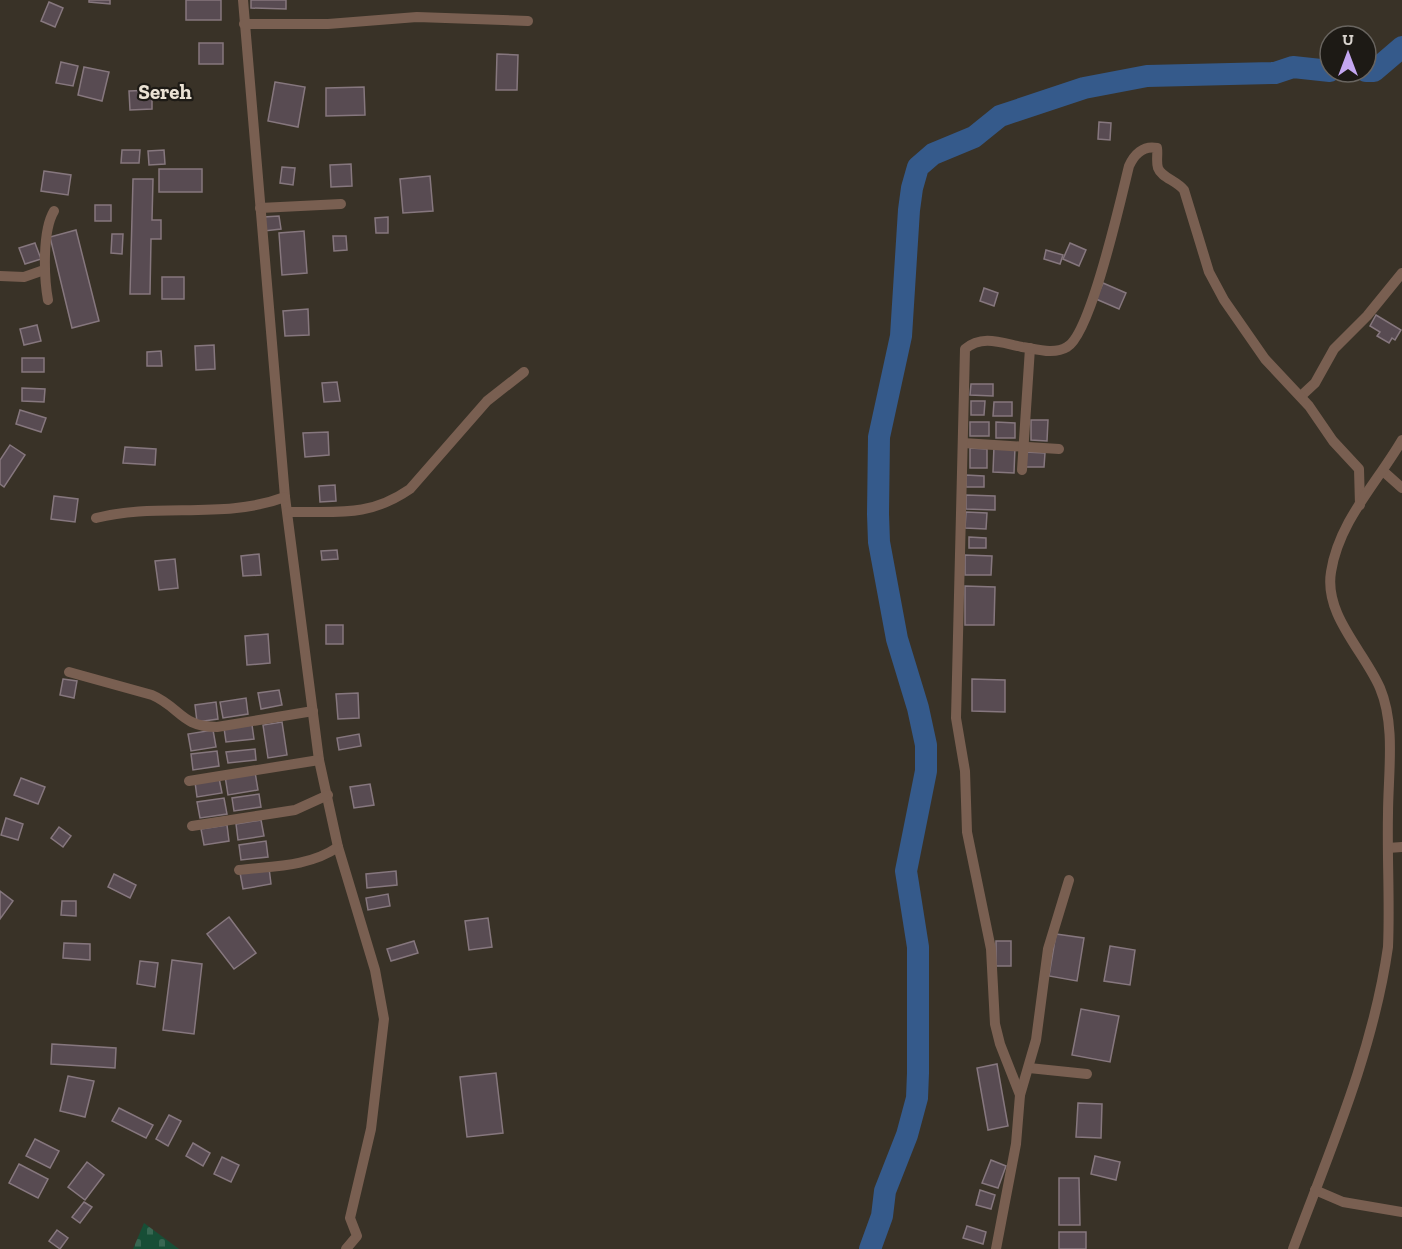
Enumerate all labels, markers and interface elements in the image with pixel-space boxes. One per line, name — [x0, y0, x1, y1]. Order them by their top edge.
north arrow — [1318, 24, 1378, 84]
text: U — [1342, 30, 1354, 49]
district label: Sereh — [138, 79, 192, 104]

